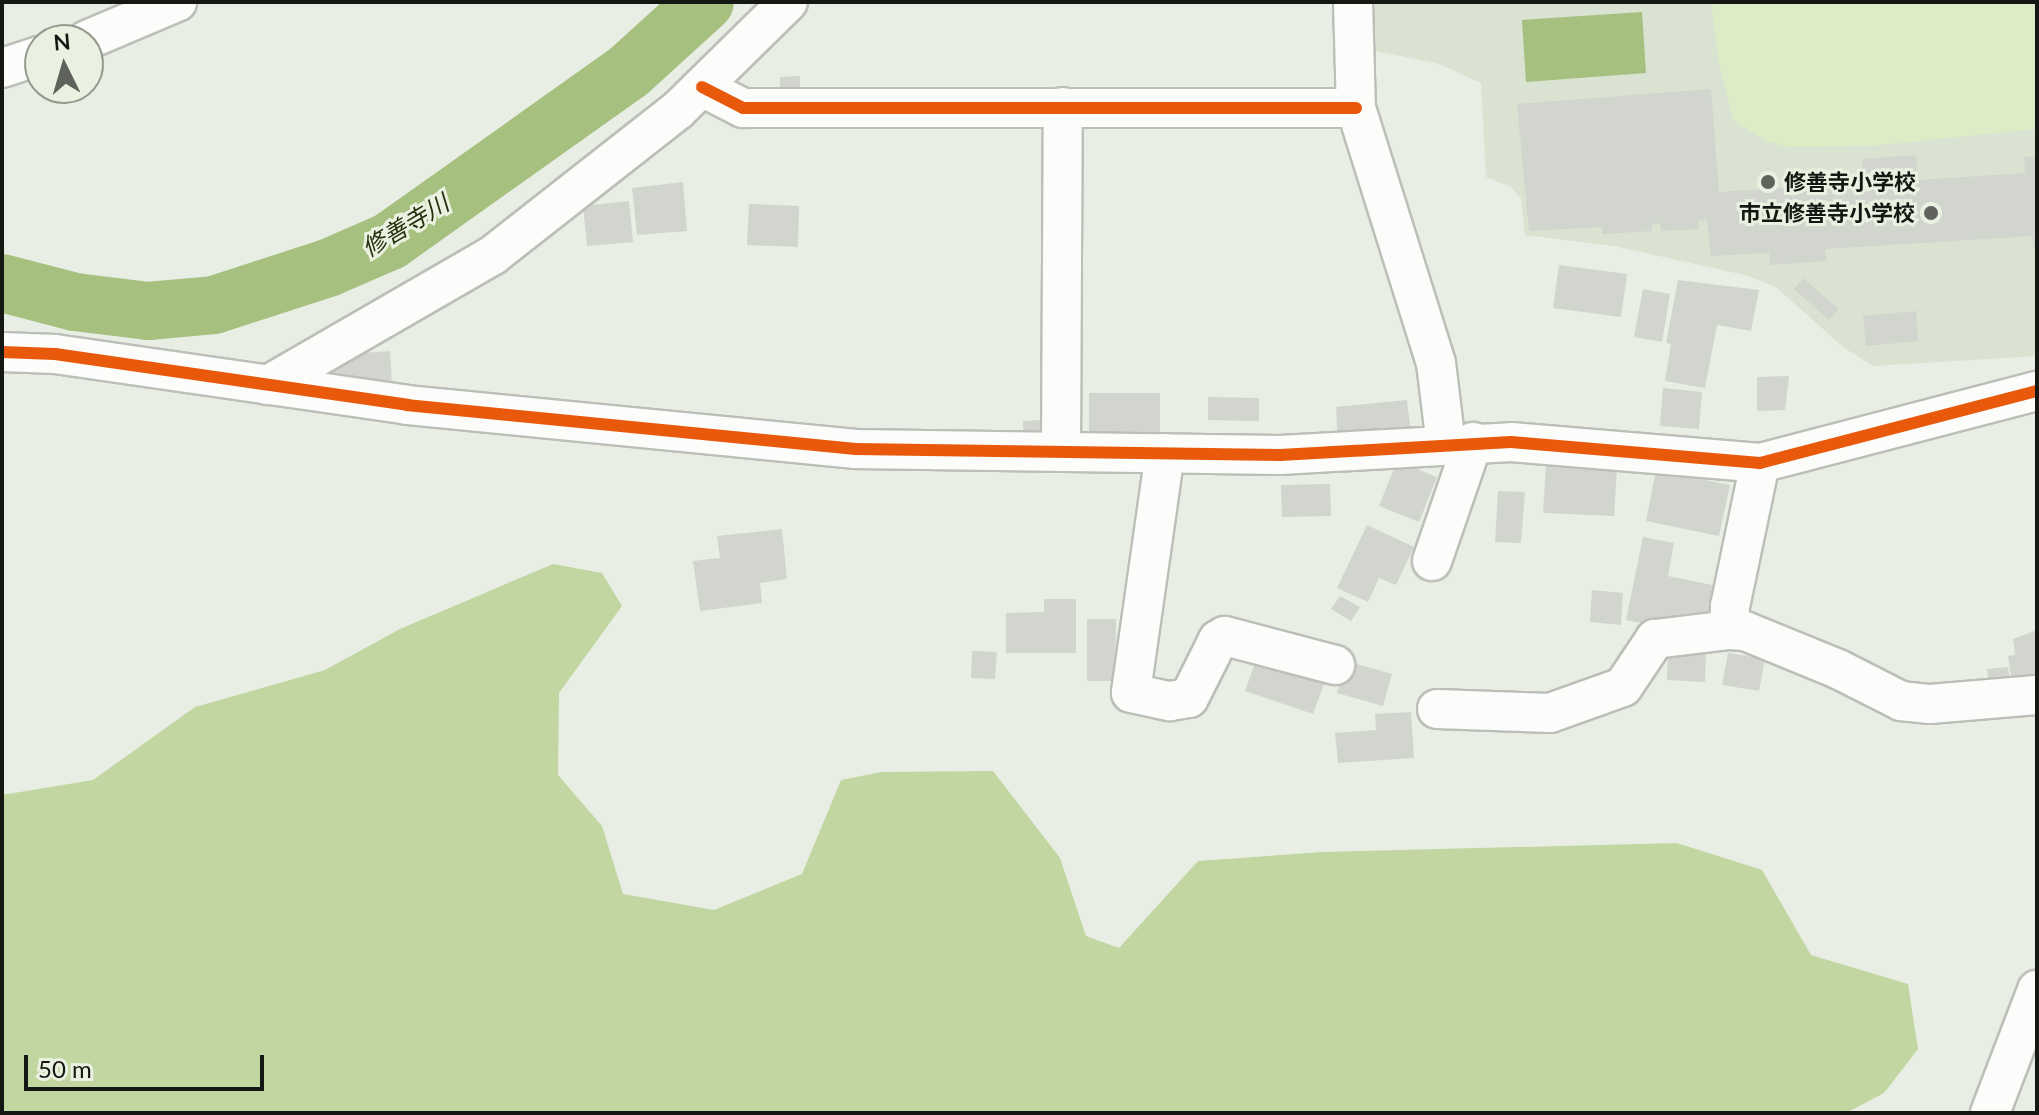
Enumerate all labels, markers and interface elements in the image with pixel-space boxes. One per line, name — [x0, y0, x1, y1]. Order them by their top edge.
north arrow — [24, 24, 104, 104]
text: N — [52, 27, 72, 56]
place label: 修善寺小学校 — [1784, 169, 1916, 195]
marker: 修善寺小学校 — [1759, 173, 1777, 191]
water label: 修善寺川 — [356, 188, 454, 262]
place label: 市立修善寺小学校 — [1739, 200, 1915, 226]
marker: 市立修善寺小学校 — [1922, 204, 1940, 222]
scale bar — [28, 1039, 268, 1089]
text: 50 m — [38, 1054, 92, 1083]

